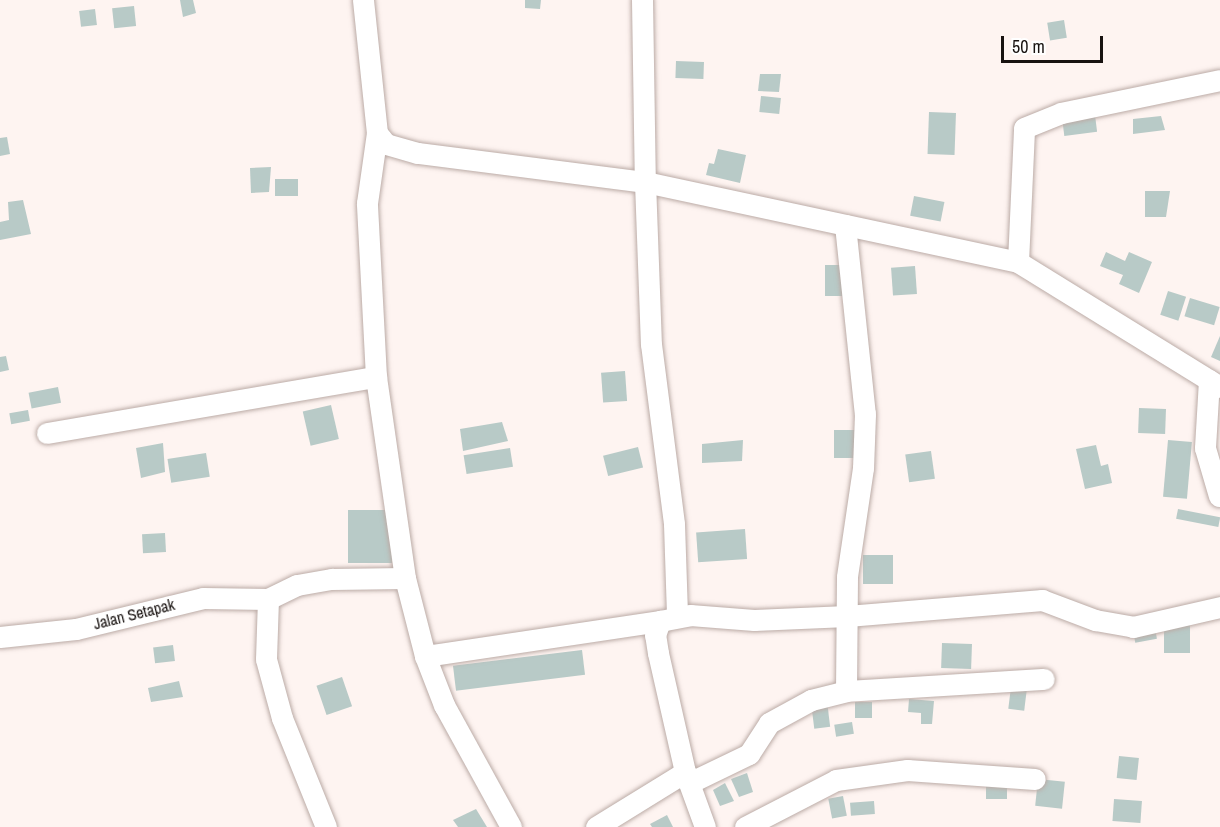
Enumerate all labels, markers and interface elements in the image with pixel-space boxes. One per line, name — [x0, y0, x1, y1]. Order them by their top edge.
scale bar — [1004, 24, 1106, 62]
text: 50 m — [1012, 34, 1045, 59]
street label: Jalan Setapak — [91, 595, 177, 633]

